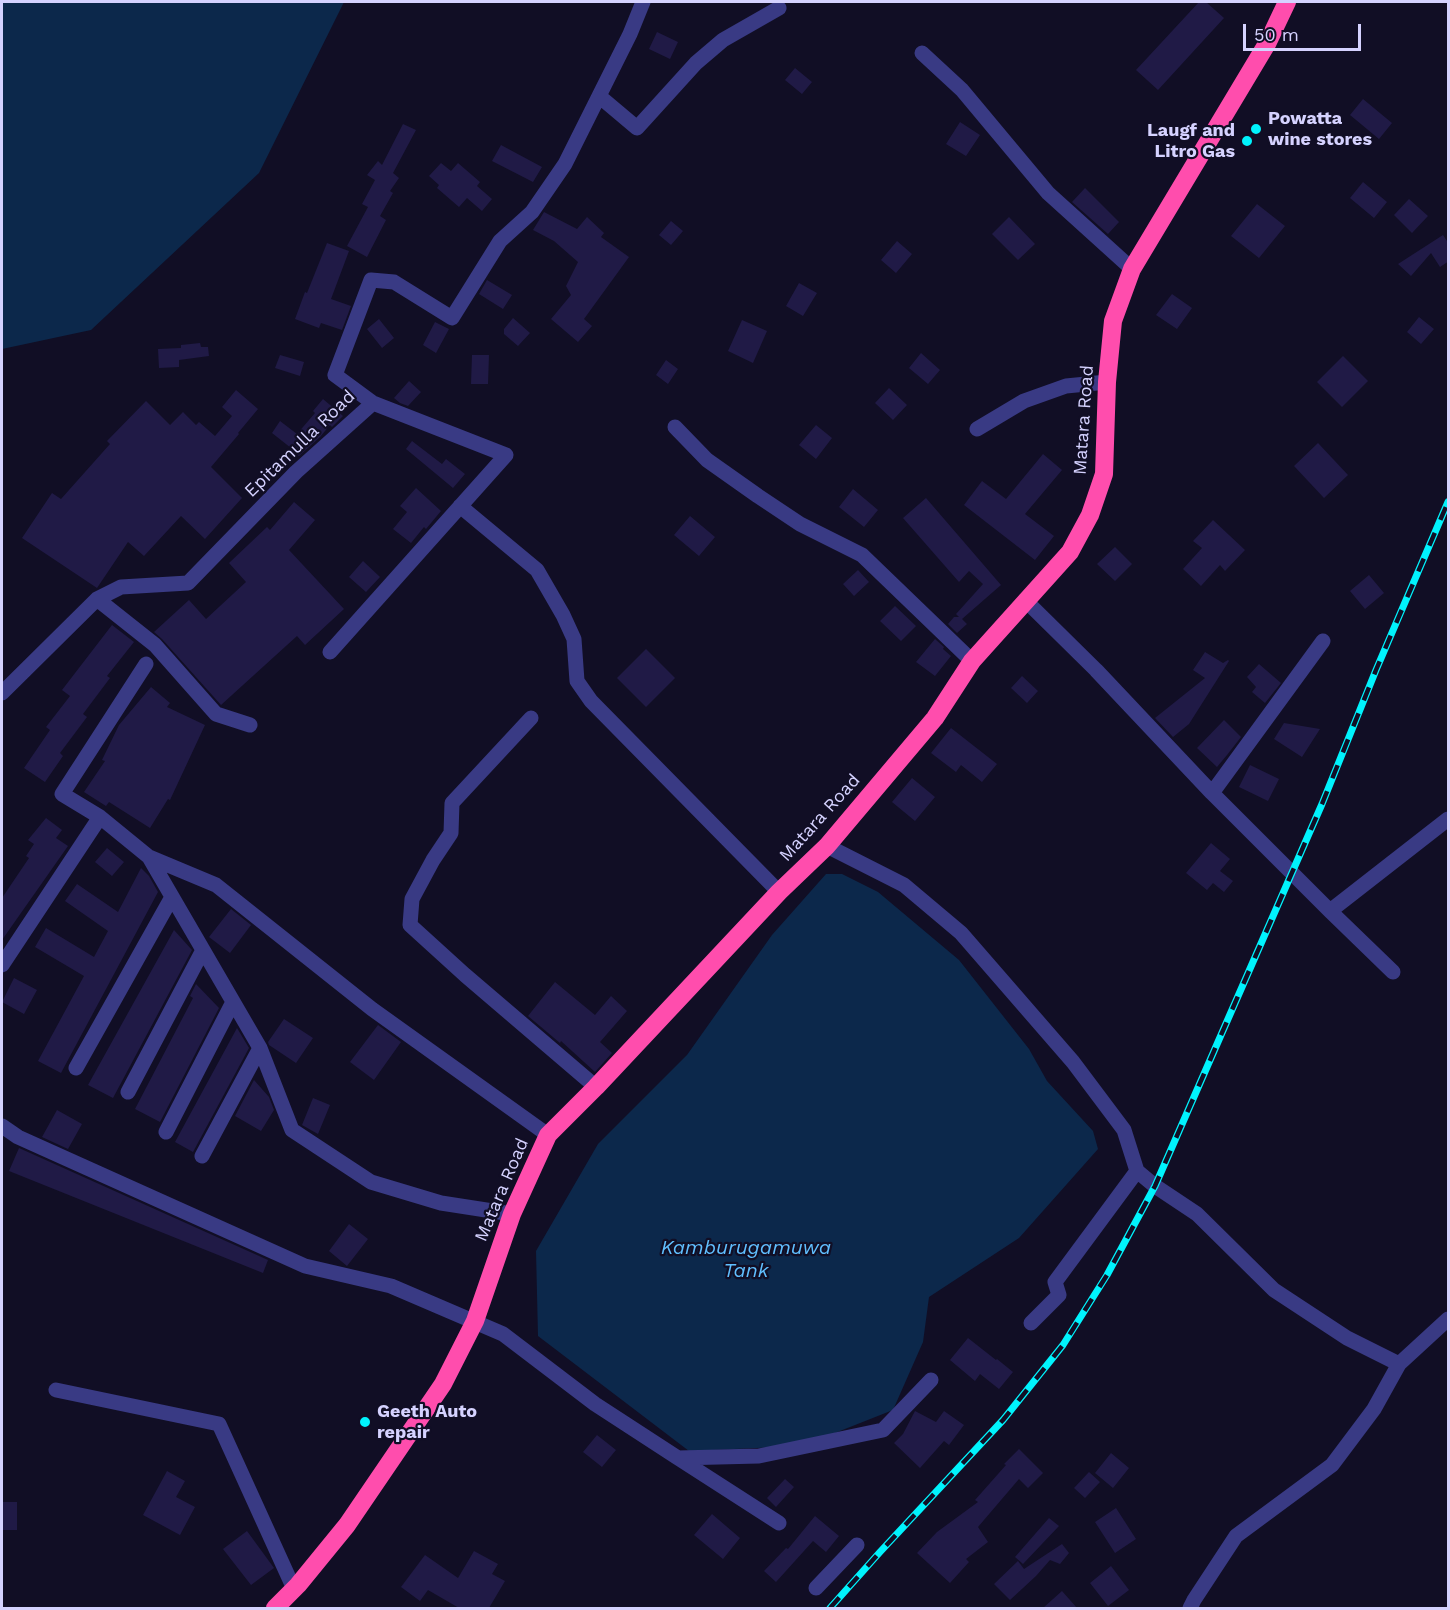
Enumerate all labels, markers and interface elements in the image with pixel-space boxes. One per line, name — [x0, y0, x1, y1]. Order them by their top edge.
scale bar — [1246, 12, 1364, 50]
text: 50 m — [1254, 24, 1299, 45]
place label: Powatta wine stores — [1268, 108, 1372, 150]
place label: Laugf and Litro Gas — [1147, 120, 1235, 162]
marker: Powatta wine stores — [1249, 122, 1263, 136]
marker: Laugf and Litro Gas — [1240, 134, 1254, 148]
street label: Matara Road — [1069, 364, 1099, 476]
street label: Epitamulla Road — [240, 386, 360, 502]
street label: Matara Road — [775, 770, 865, 866]
street label: Matara Road — [471, 1135, 533, 1245]
water label: Kamburugamuwa Tank — [661, 1236, 831, 1283]
place label: Geeth Auto repair — [377, 1401, 477, 1444]
marker: Geeth Auto repair — [358, 1415, 372, 1429]

